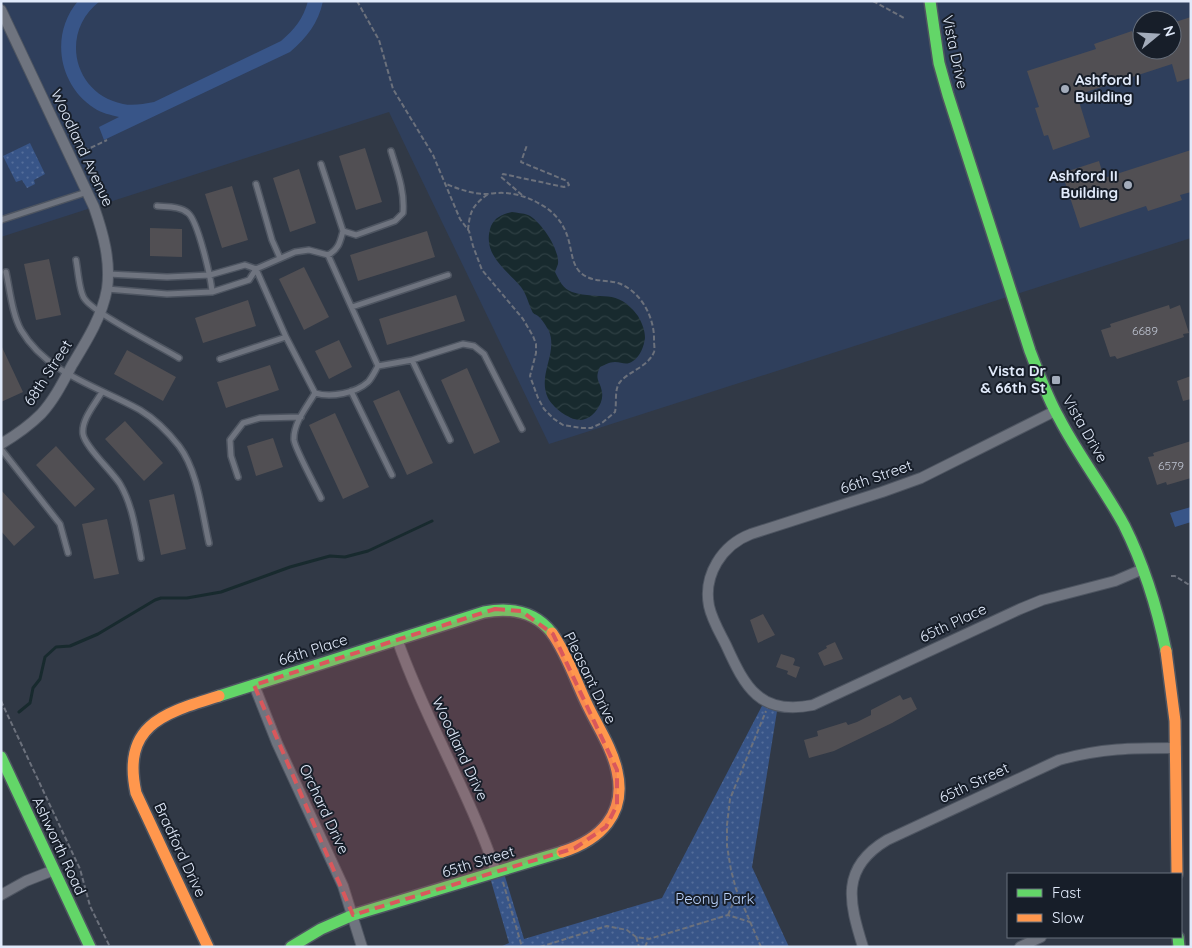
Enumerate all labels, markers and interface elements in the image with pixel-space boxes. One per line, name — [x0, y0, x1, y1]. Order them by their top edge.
north arrow — [1132, 10, 1182, 60]
street label: Vista Drive — [938, 13, 973, 90]
text: N — [1159, 23, 1180, 39]
place label: Ashford I Building — [1075, 70, 1140, 106]
marker: Ashford I Building — [1059, 83, 1071, 95]
street label: Woodland Avenue — [47, 86, 118, 209]
place label: Ashford II Building — [1049, 166, 1118, 202]
marker: Ashford II Building — [1122, 179, 1134, 191]
house number: 6689 — [1132, 323, 1158, 338]
street label: 68th Street — [19, 336, 76, 409]
place label: Vista Dr & 66th St — [980, 361, 1046, 397]
marker: Vista Dr & 66th St — [1050, 374, 1062, 386]
street label: Vista Drive — [1059, 392, 1112, 466]
street label: 66th Street — [837, 455, 914, 498]
house number: 6579 — [1158, 458, 1184, 473]
street label: 65th Place — [916, 599, 989, 646]
street label: 66th Place — [276, 629, 350, 670]
street label: Pleasant Drive — [560, 629, 621, 727]
street label: Woodland Drive — [428, 694, 493, 804]
street label: 65th Street — [936, 758, 1012, 807]
street label: Orchard Drive — [295, 761, 354, 857]
street label: Ashworth Road — [28, 794, 91, 898]
street label: Bradford Drive — [150, 799, 211, 900]
street label: 65th Street — [439, 841, 516, 882]
legend — [1007, 873, 1182, 938]
text: Fast — [1052, 883, 1081, 902]
park label: Peony Park — [675, 889, 755, 908]
text: Slow — [1052, 908, 1084, 927]

